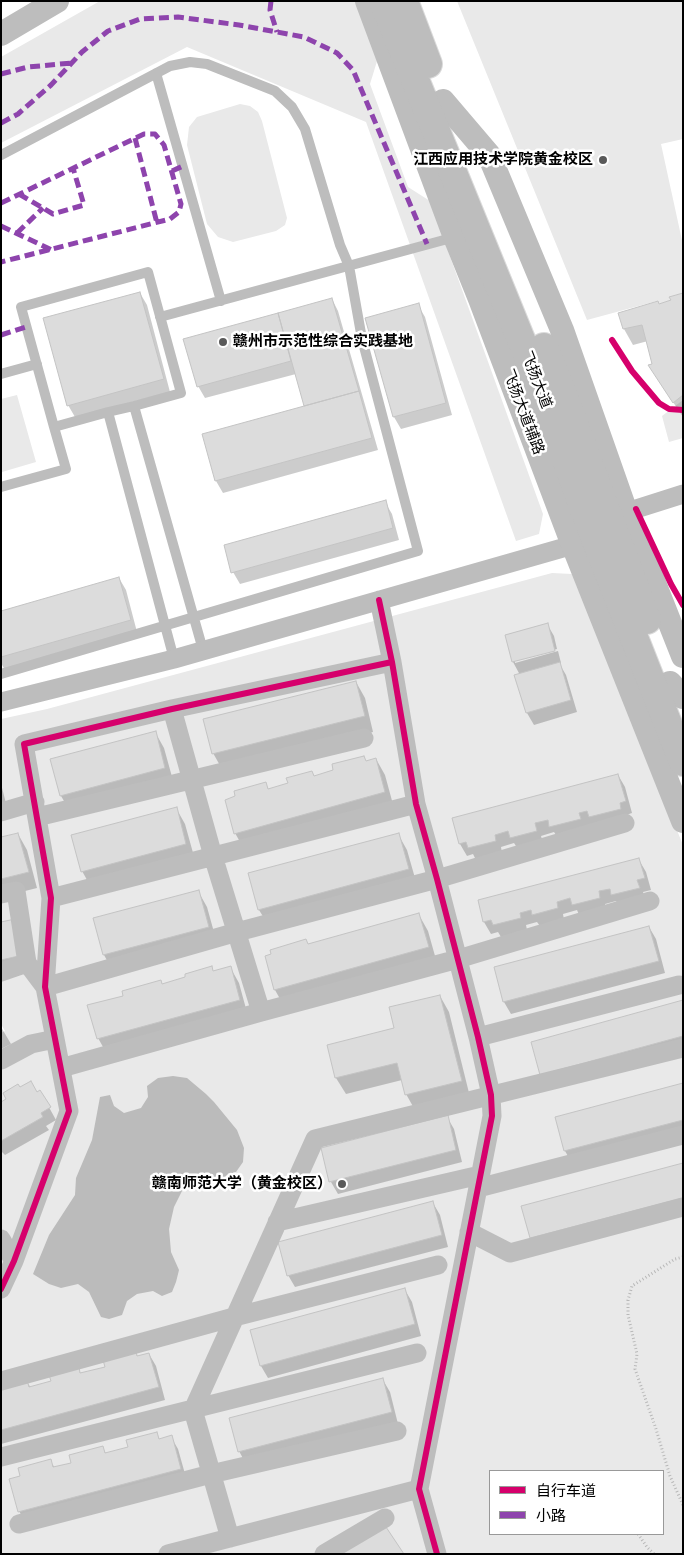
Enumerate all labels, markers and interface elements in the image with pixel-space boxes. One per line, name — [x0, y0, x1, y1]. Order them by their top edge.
place label: 江西应用技术学院黄金校区 — [413, 151, 593, 169]
marker: 江西应用技术学院黄金校区 — [597, 154, 609, 166]
place label: 赣州市示范性综合实践基地 — [233, 333, 413, 351]
marker: 赣州市示范性综合实践基地 — [217, 336, 229, 348]
street label: 飞扬大道 — [517, 349, 555, 411]
street label: 飞扬大道辅路 — [498, 367, 548, 457]
place label: 赣南师范大学（黄金校区） — [152, 1175, 332, 1193]
marker: 赣南师范大学（黄金校区） — [336, 1178, 348, 1190]
legend — [489, 1470, 664, 1535]
text: 自行车道 — [536, 1480, 596, 1500]
text: 小路 — [536, 1505, 566, 1525]

